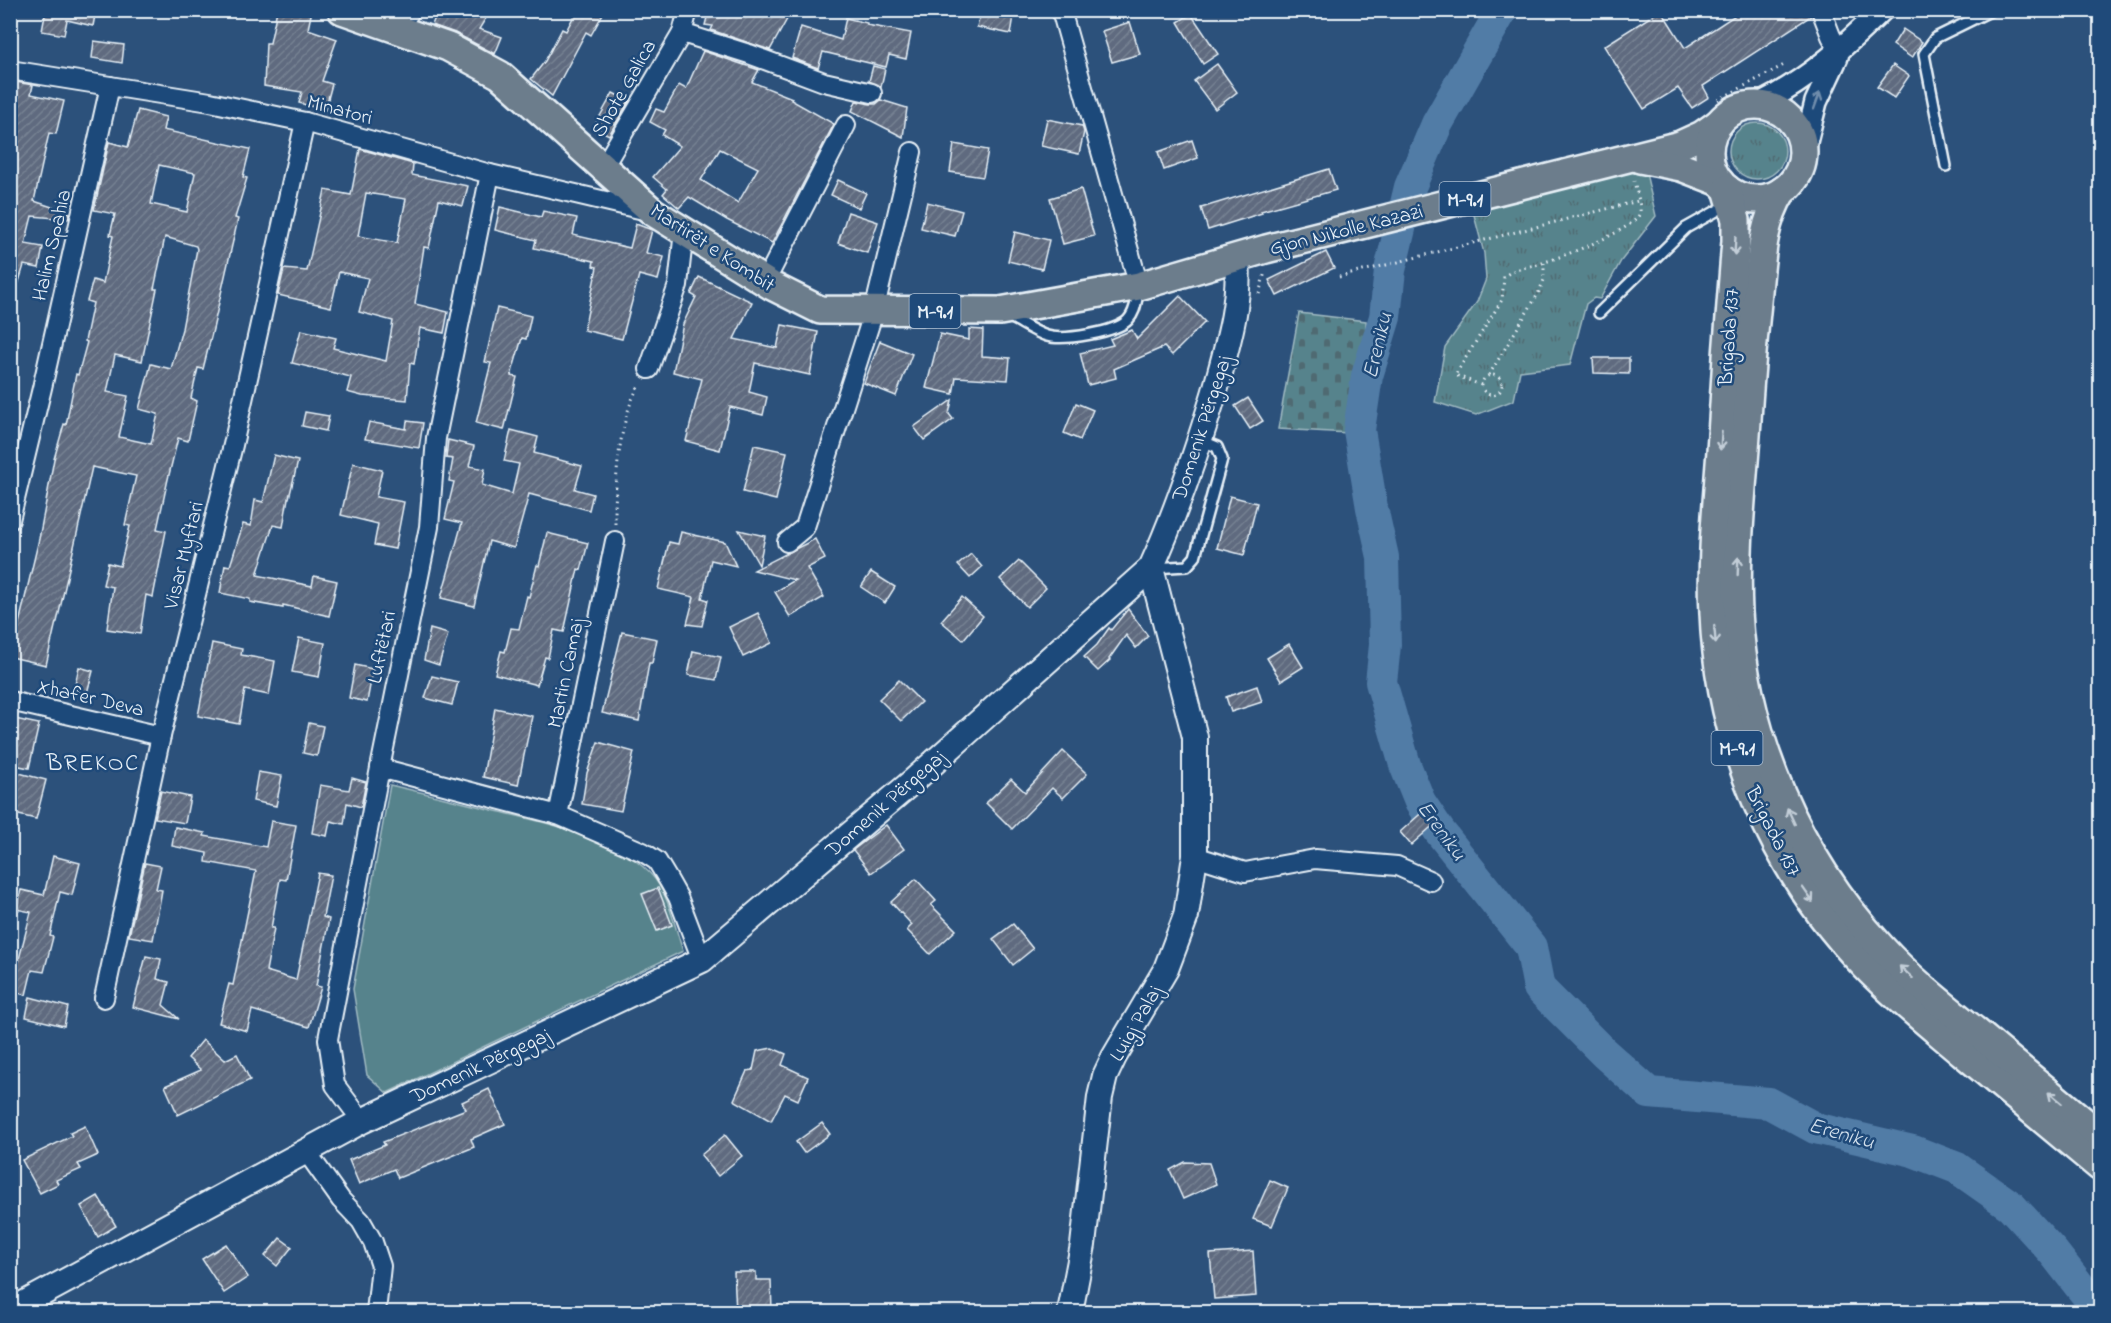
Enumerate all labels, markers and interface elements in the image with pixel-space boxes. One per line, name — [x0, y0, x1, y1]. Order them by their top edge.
street label: Shote Galica — [585, 34, 665, 144]
street label: Minatori — [303, 88, 375, 134]
one-way arrow — [1812, 92, 1823, 111]
road number: M-9.1 — [1440, 182, 1490, 216]
street label: Halim Spahia — [26, 187, 80, 304]
street label: Martirët e Kombit — [644, 197, 780, 300]
street label: Gjon Nikolle Kazazi — [1267, 197, 1426, 265]
one-way arrow — [1729, 236, 1740, 256]
street label: Brigada 137 — [1712, 287, 1750, 388]
road number: M-9.1 — [910, 294, 960, 328]
water label: Ereniku — [1355, 309, 1403, 382]
street label: Domenik Përgegaj — [1165, 351, 1243, 507]
one-way arrow — [1716, 430, 1727, 450]
street label: Visar Myftari — [157, 498, 215, 614]
one-way arrow — [1733, 557, 1744, 577]
street label: Luftëtari — [361, 608, 405, 687]
street label: Martin Camaj — [541, 615, 593, 731]
one-way arrow — [1710, 625, 1721, 645]
street label: Xhafer Deva — [34, 672, 147, 726]
road number: M-9.1 — [1712, 731, 1762, 765]
street label: Domenik Përgegaj — [819, 743, 955, 868]
district label: BREKOC — [45, 747, 140, 782]
street label: Brigada 137 — [1734, 781, 1808, 883]
water label: Ereniku — [1408, 795, 1473, 869]
one-way arrow — [1785, 807, 1797, 825]
one-way arrow — [1802, 887, 1814, 903]
one-way arrow — [1899, 965, 1914, 979]
street label: Luigj Palaj — [1103, 980, 1173, 1069]
street label: Domenik Përgegaj — [405, 1021, 557, 1115]
one-way arrow — [2048, 1091, 2064, 1104]
water label: Ereniku — [1805, 1110, 1878, 1160]

